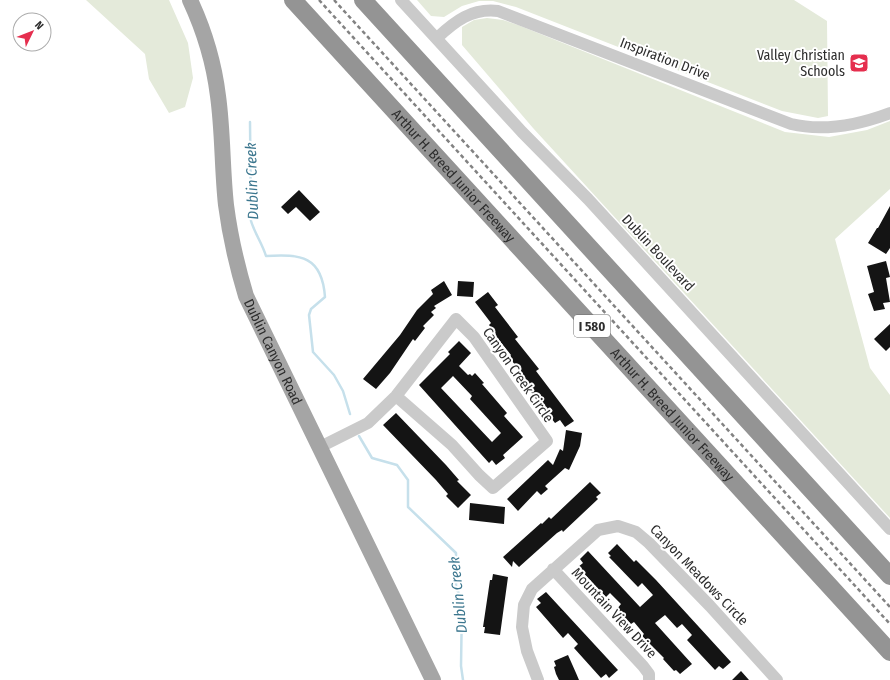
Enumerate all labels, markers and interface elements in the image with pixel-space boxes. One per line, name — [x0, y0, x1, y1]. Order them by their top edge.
north arrow — [12, 12, 52, 52]
text: N — [32, 19, 46, 32]
street label: Inspiration Drive — [618, 34, 713, 84]
place label: Valley Christian Schools — [757, 47, 845, 80]
school or university icon: Valley Christian Schools — [848, 52, 870, 74]
street label: Arthur H. Breed Junior Freeway — [388, 105, 520, 246]
water label: Dublin Creek — [242, 142, 262, 220]
street label: Dublin Boulevard — [618, 211, 698, 295]
street label: Dublin Canyon Road — [240, 296, 306, 407]
road number: I 580 — [574, 315, 610, 337]
street label: Canyon Creek Circle — [479, 324, 557, 426]
street label: Arthur H. Breed Junior Freeway — [607, 344, 738, 485]
street label: Canyon Meadows Circle — [646, 521, 752, 629]
water label: Dublin Creek — [445, 555, 471, 634]
street label: Mountain View Drive — [568, 564, 660, 662]

